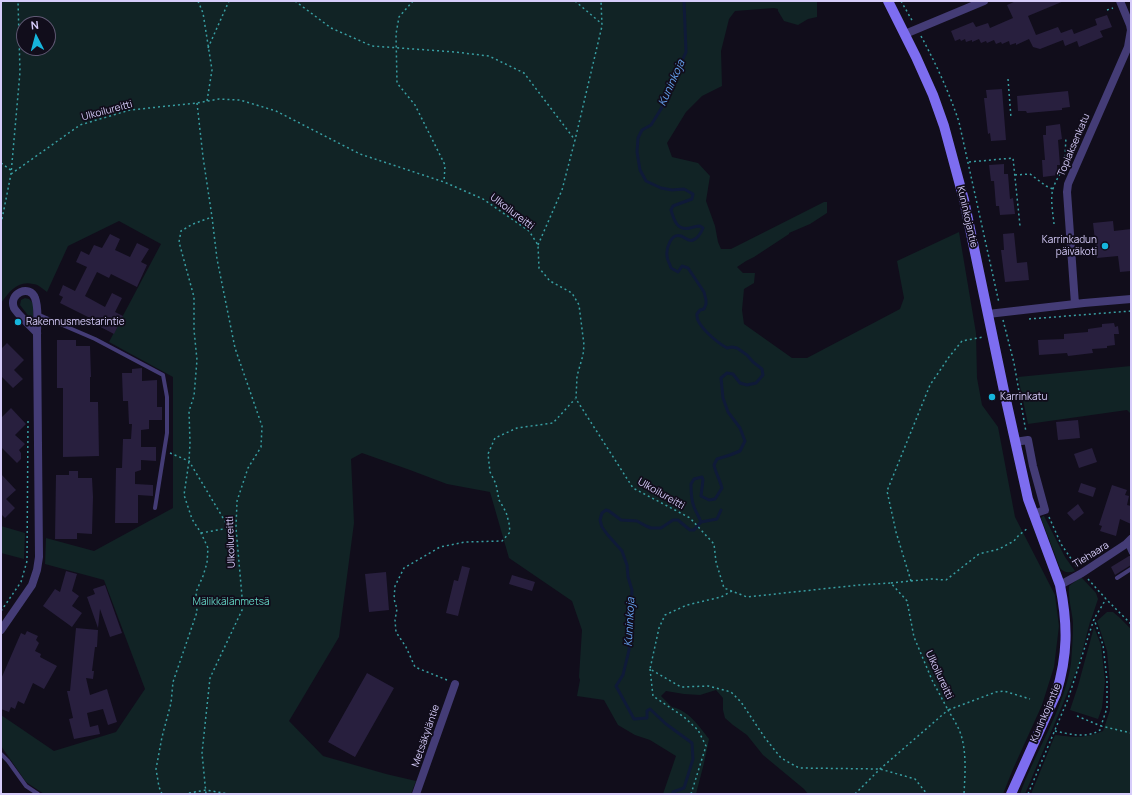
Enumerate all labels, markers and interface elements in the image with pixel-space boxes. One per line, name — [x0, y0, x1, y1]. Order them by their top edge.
north arrow — [16, 16, 56, 56]
text: N — [30, 17, 40, 32]
water label: Kuninkoja — [656, 58, 688, 108]
street label: Ulkoilureitti — [80, 98, 134, 124]
street label: Topiaksenkatu — [1055, 112, 1093, 178]
street label: Kuninkojantie — [954, 185, 980, 249]
street label: Ulkoilureitti — [488, 192, 536, 232]
place label: Karrinkadun päiväkoti — [1042, 234, 1097, 258]
marker: Karrinkadun päiväkoti — [1100, 241, 1110, 251]
place label: Rakennusmestarintie — [26, 316, 125, 328]
marker: Rakennusmestarintie — [13, 317, 23, 327]
place label: Karrinkatu — [1000, 391, 1047, 403]
marker: Karrinkatu — [987, 392, 997, 402]
street label: Ulkoilureitti — [635, 476, 687, 512]
street label: Ulkoilureitti — [224, 516, 238, 568]
street label: Tiehaara — [1071, 539, 1111, 571]
park label: Mälikkälänmetsä — [192, 596, 270, 608]
water label: Kuninkoja — [622, 597, 638, 647]
street label: Ulkoilureitti — [923, 649, 955, 701]
street label: Kuninkojantie — [1028, 682, 1064, 744]
street label: Metsäkyläntie — [410, 703, 442, 769]

